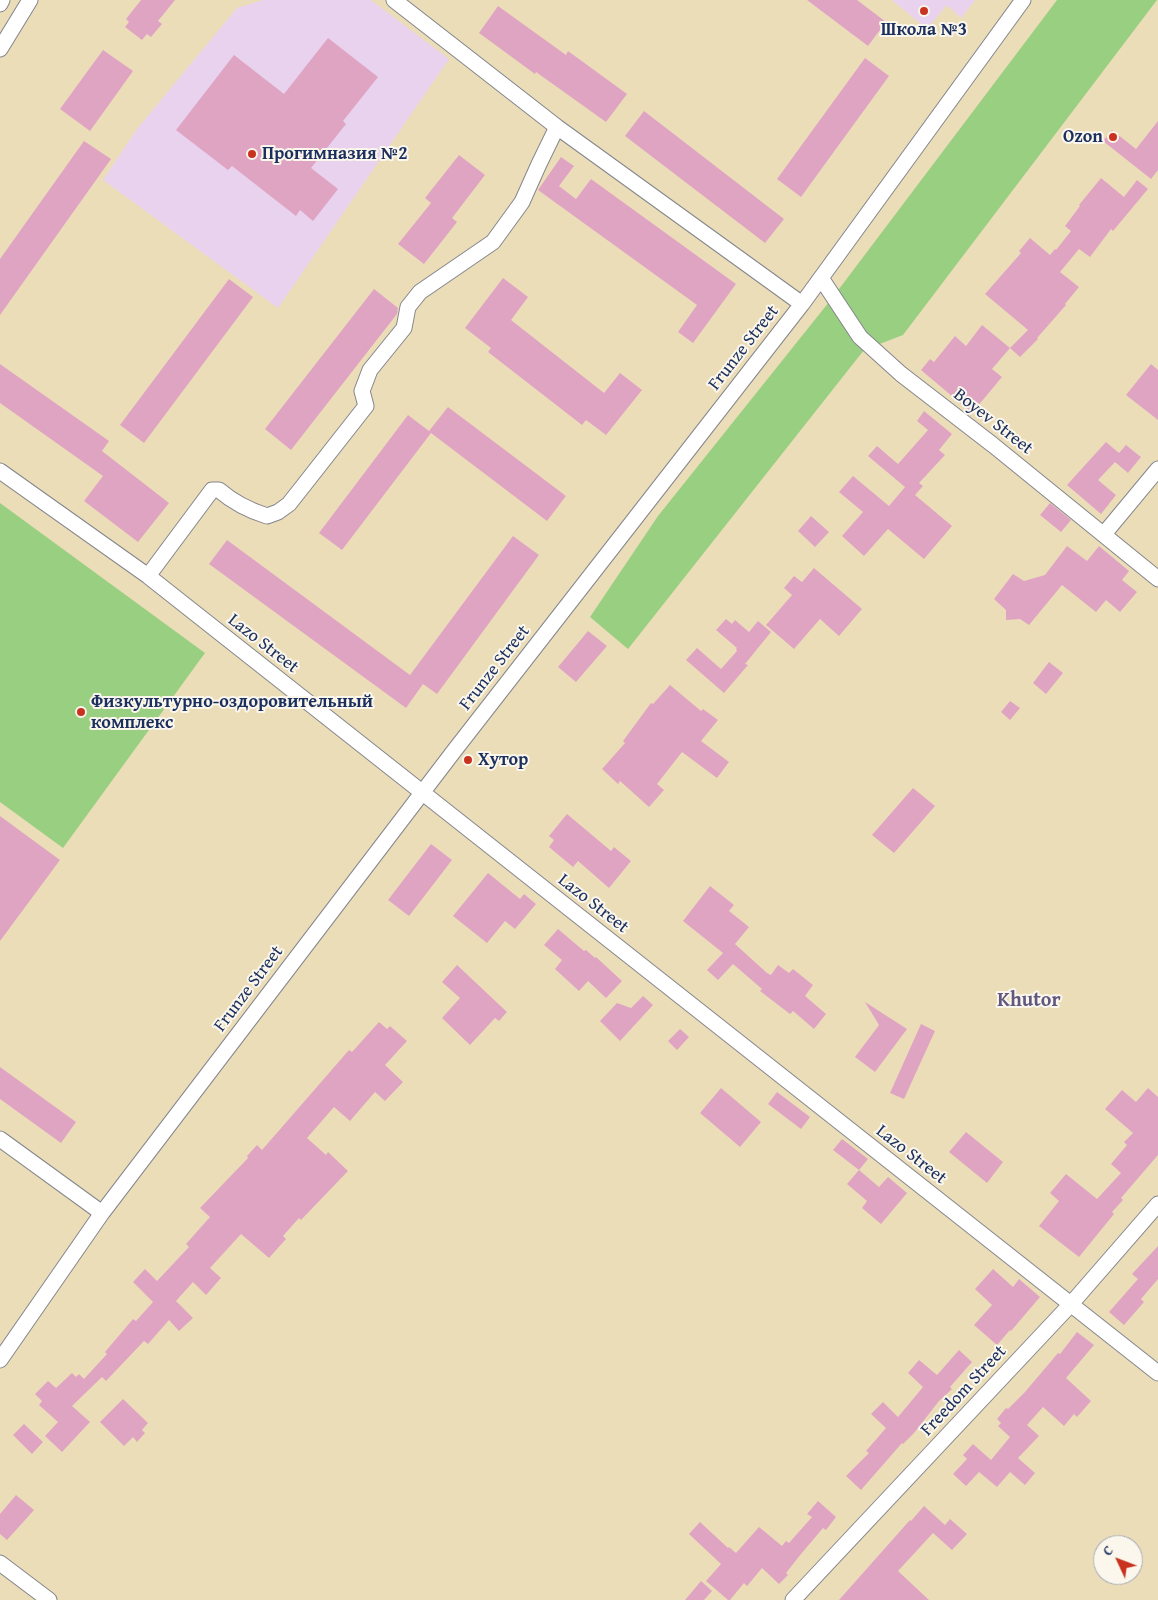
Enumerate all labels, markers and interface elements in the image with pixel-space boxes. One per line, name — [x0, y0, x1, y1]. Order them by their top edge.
marker: Школа №3 — [918, 5, 930, 17]
place label: Школа №3 — [881, 19, 967, 41]
place label: Ozon — [1063, 126, 1103, 148]
marker: Ozon — [1107, 131, 1119, 143]
place label: Прогимназия №2 — [262, 143, 408, 165]
marker: Прогимназия №2 — [246, 148, 258, 160]
street label: Frunze Street — [704, 301, 784, 395]
street label: Boyev Street — [949, 384, 1037, 460]
street label: Lazo Street — [223, 610, 303, 678]
street label: Frunze Street — [455, 621, 535, 715]
place label: Физкультурно-оздоровительный комплекс — [91, 691, 373, 734]
marker: Физкультурно-оздоровительный комплекс — [75, 706, 87, 718]
place label: Хутор — [478, 749, 528, 771]
marker: Хутор — [462, 754, 474, 766]
street label: Lazo Street — [553, 870, 633, 938]
street label: Frunze Street — [210, 942, 288, 1036]
district label: Khutor — [997, 989, 1061, 1013]
street label: Lazo Street — [871, 1121, 951, 1189]
street label: Freedom Street — [917, 1341, 1011, 1441]
north arrow — [1093, 1535, 1143, 1585]
text: С — [1098, 1541, 1118, 1560]

